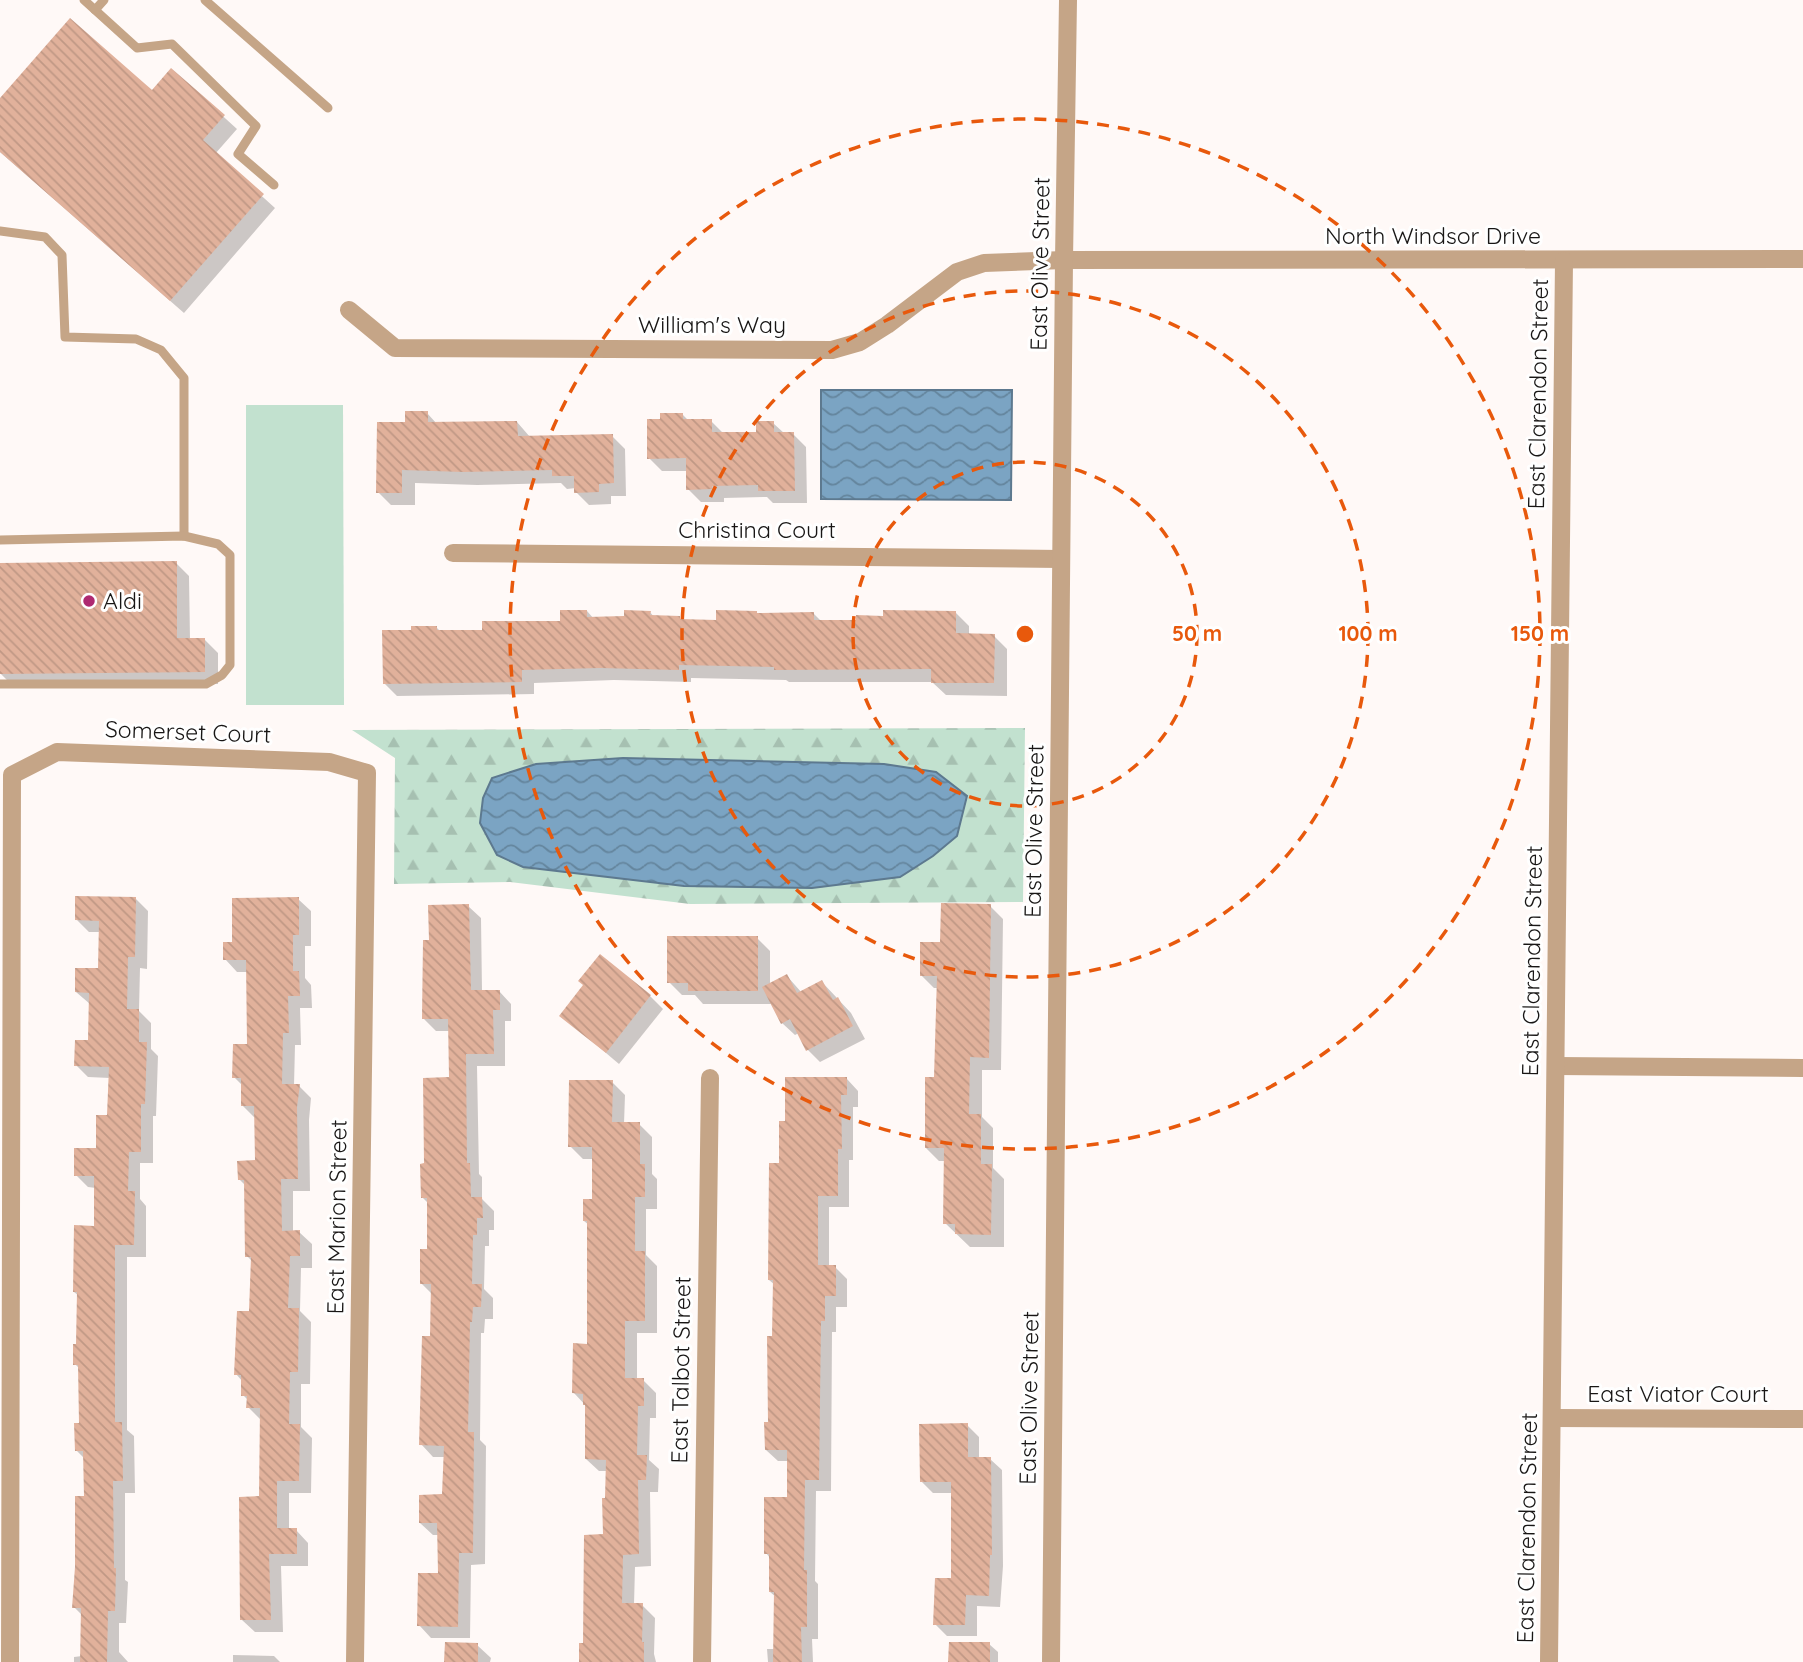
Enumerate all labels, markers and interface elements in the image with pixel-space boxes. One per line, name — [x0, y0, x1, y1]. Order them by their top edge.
street label: East Olive Street — [1023, 177, 1056, 351]
street label: North Windsor Drive — [1325, 221, 1541, 250]
street label: East Clarendon Street — [1521, 278, 1554, 510]
street label: William's Way — [638, 310, 786, 339]
street label: Christina Court — [678, 515, 836, 544]
place label: Aldi — [103, 586, 142, 615]
marker: Aldi — [81, 593, 97, 609]
text: 50 m — [1172, 620, 1222, 646]
text: 100 m — [1338, 620, 1398, 646]
text: 150 m — [1511, 620, 1569, 646]
centre of rings — [1013, 622, 1037, 646]
street label: Somerset Court — [104, 714, 272, 749]
street label: East Olive Street — [1017, 744, 1050, 918]
street label: East Clarendon Street — [1515, 845, 1548, 1077]
street label: East Marion Street — [320, 1119, 353, 1315]
street label: East Talbot Street — [664, 1276, 697, 1464]
street label: East Olive Street — [1012, 1311, 1045, 1485]
street label: East Viator Court — [1587, 1379, 1769, 1408]
street label: East Clarendon Street — [1510, 1412, 1543, 1644]

